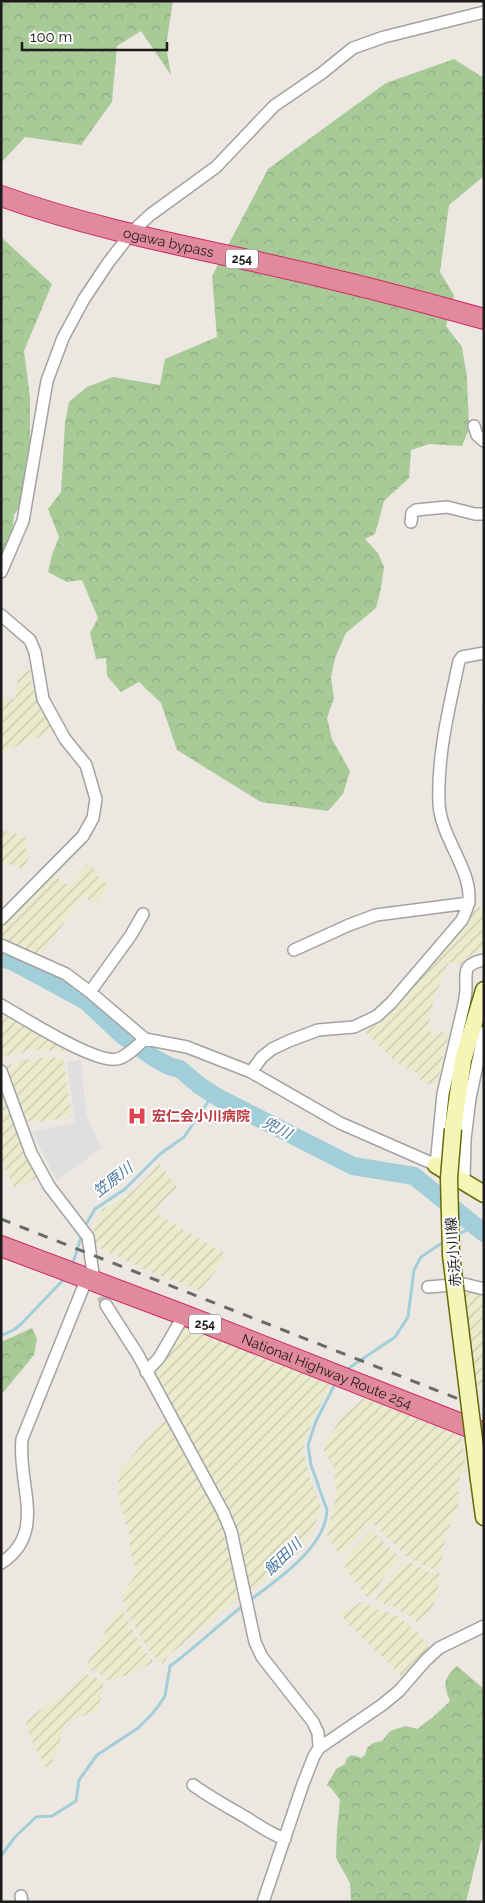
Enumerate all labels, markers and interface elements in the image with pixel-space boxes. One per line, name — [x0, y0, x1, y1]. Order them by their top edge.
scale bar — [22, 20, 168, 52]
text: 100 m — [30, 28, 72, 46]
street label: ogawa bypass — [122, 224, 216, 260]
road number: 254 — [226, 250, 258, 268]
hospital icon: 宏仁会小川病院 — [126, 1105, 148, 1127]
place label: 宏仁会小川病院 — [152, 1108, 250, 1124]
water label: 兜川 — [260, 1113, 296, 1144]
water label: 笠原川 — [90, 1158, 138, 1201]
street label: 赤浜小川線 — [443, 1217, 463, 1287]
road number: 254 — [189, 1315, 221, 1334]
street label: National Highway Route 254 — [240, 1331, 414, 1412]
water label: 飯田川 — [261, 1534, 307, 1579]

